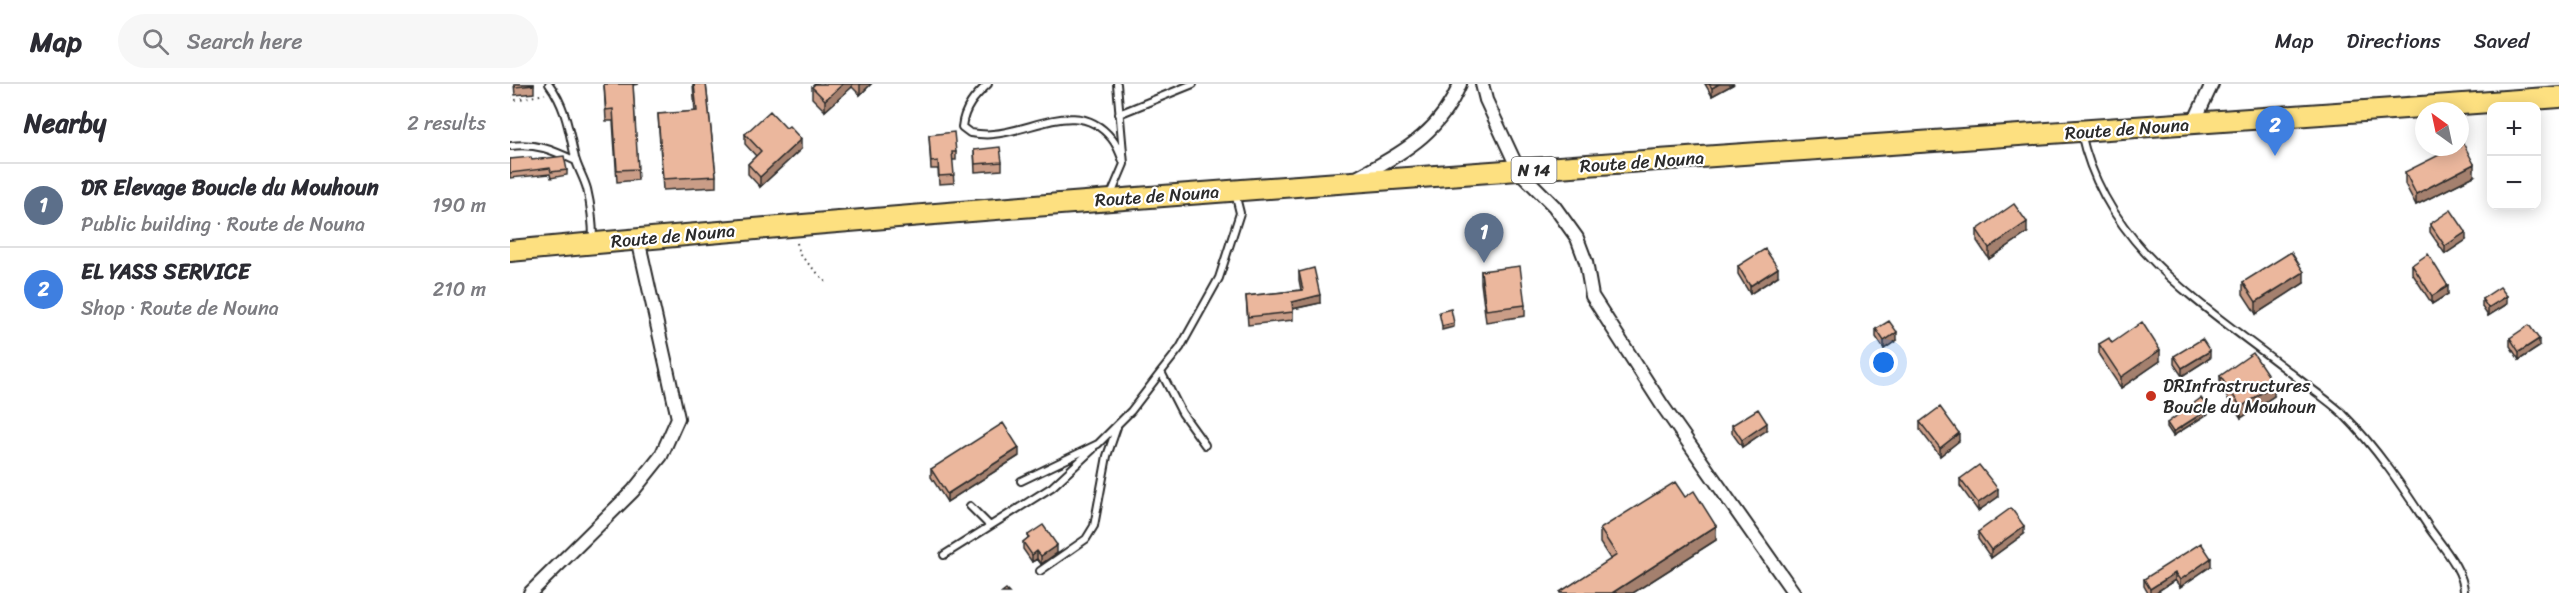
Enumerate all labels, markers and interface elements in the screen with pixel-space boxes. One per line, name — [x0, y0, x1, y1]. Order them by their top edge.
search box — [118, 14, 538, 68]
text: Map — [30, 17, 82, 66]
text: Search here — [187, 22, 303, 61]
text: Map — [2275, 22, 2313, 60]
text: Directions — [2346, 22, 2441, 60]
text: Saved — [2474, 22, 2529, 60]
icon: search — [139, 25, 172, 58]
text: Nearby — [24, 100, 106, 146]
north arrow — [2415, 102, 2469, 156]
map controls — [2487, 102, 2541, 210]
button: + — [2487, 102, 2541, 156]
text: 2 results — [407, 106, 486, 141]
pin: 2 — [2256, 106, 2294, 156]
street label: Route de Nouna — [2064, 109, 2190, 149]
street label: Route de Nouna — [1579, 142, 1705, 182]
button: − — [2487, 156, 2541, 210]
road number: N 14 — [1512, 157, 1556, 183]
text: DR Elevage Boucle du Mouhoun — [81, 168, 379, 207]
street label: Route de Nouna — [1094, 176, 1220, 216]
text: 1 — [39, 188, 48, 223]
text: 190 m — [432, 188, 486, 223]
text: Public building · Route de Nouna — [81, 207, 365, 242]
pin: 1 — [1464, 214, 1504, 263]
street label: Route de Nouna — [610, 215, 736, 257]
text: EL YASS SERVICE — [81, 252, 250, 291]
text: 2 — [38, 272, 49, 307]
text: 210 m — [433, 272, 486, 307]
text: Shop · Route de Nouna — [81, 291, 279, 326]
your location — [1869, 348, 1898, 377]
place label: DRInfrastructures Boucle du Mouhoun — [2163, 370, 2316, 423]
marker: DRInfrastructures Boucle du Mouhoun — [2144, 389, 2158, 403]

